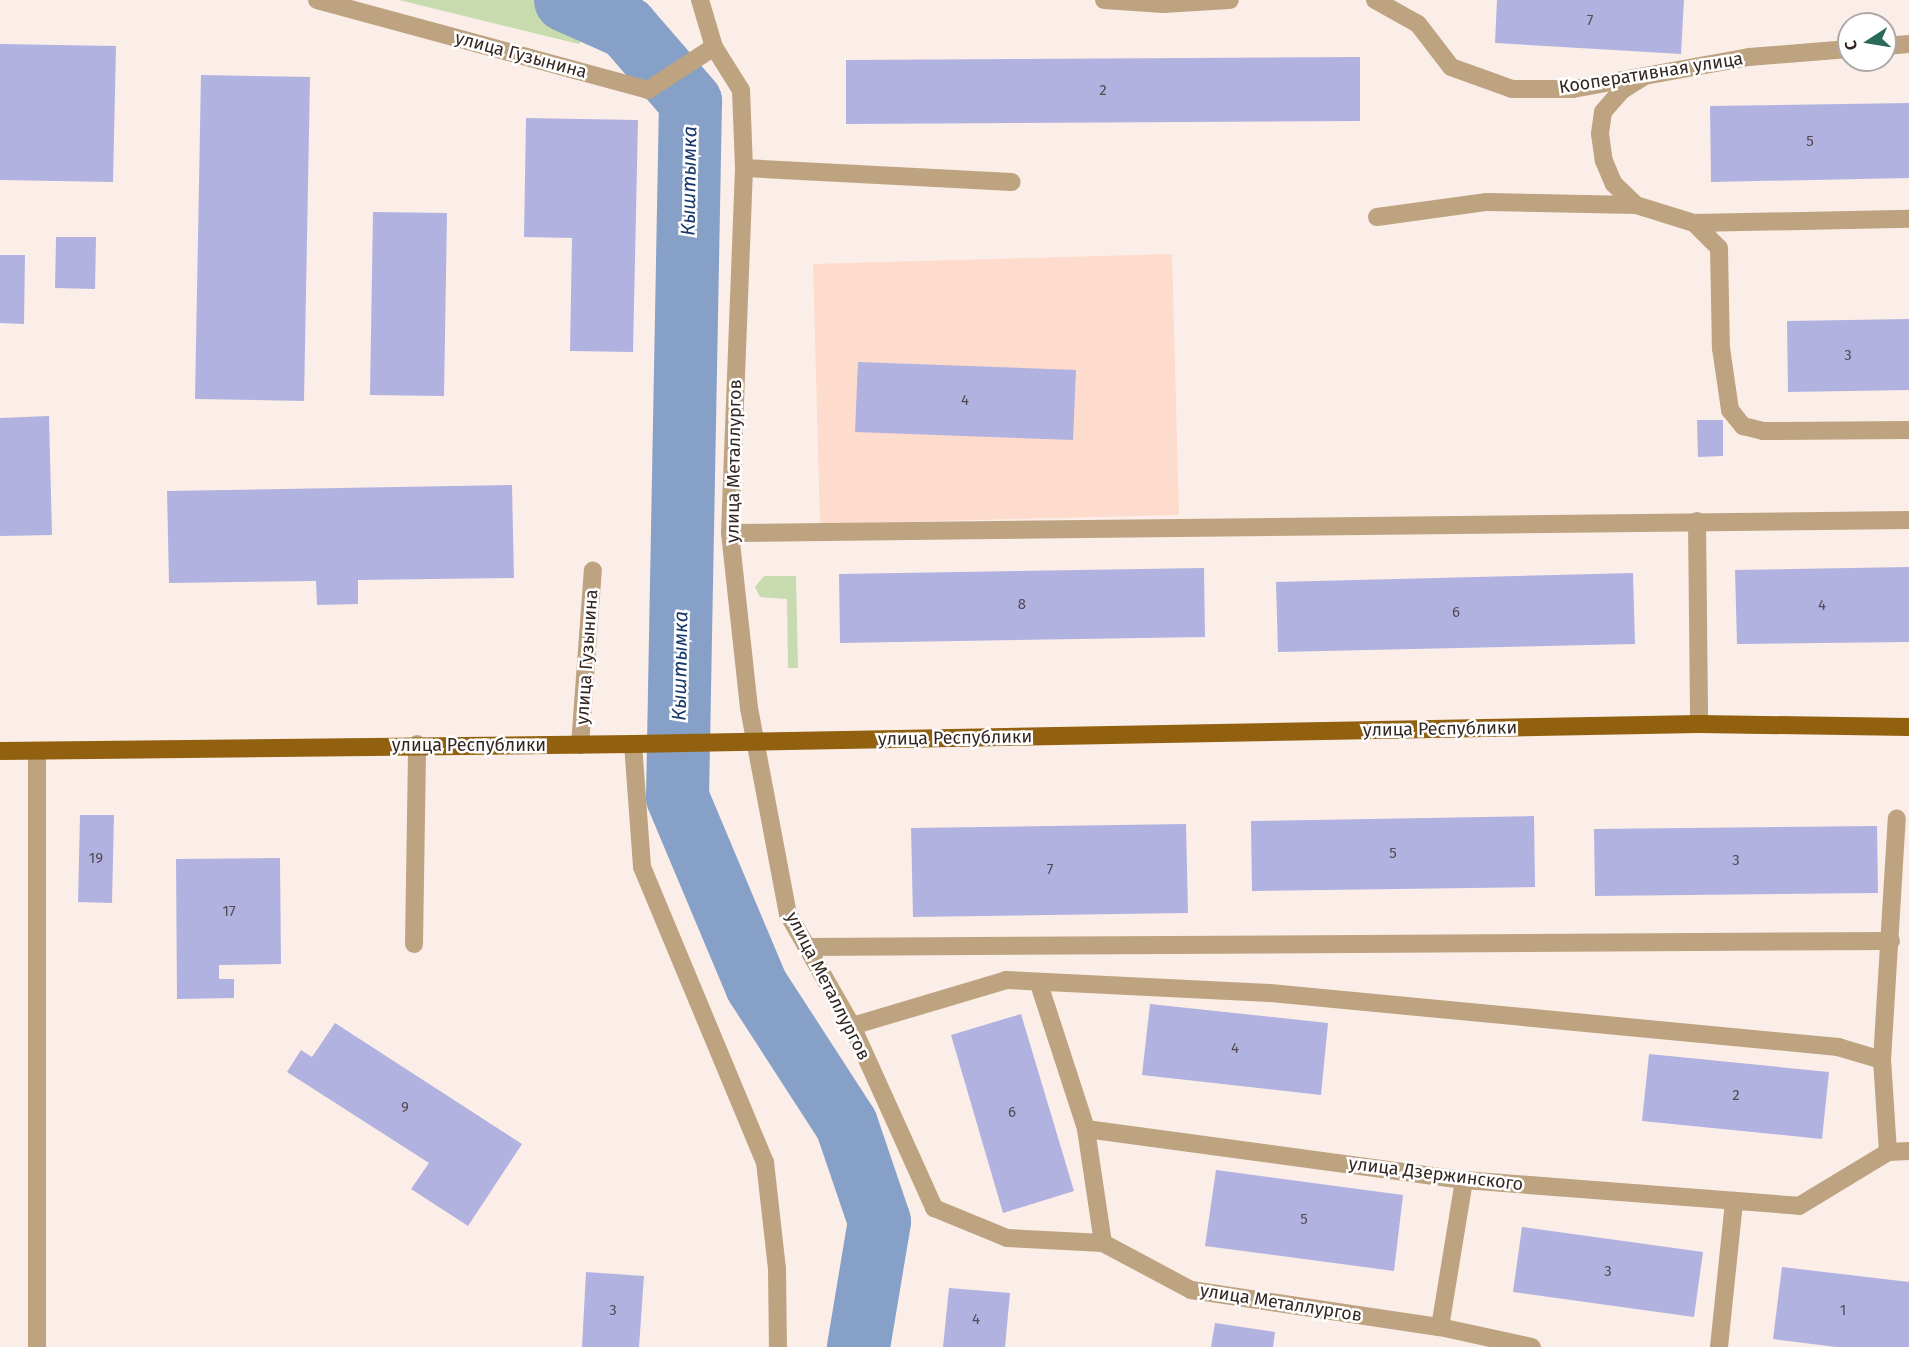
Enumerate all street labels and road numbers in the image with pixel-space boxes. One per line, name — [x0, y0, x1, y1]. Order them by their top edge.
street label: улица Гузынина — [453, 27, 589, 83]
street label: Кооперативная улица — [1557, 48, 1745, 98]
street label: улица Металлургов — [722, 379, 746, 543]
street label: улица Гузынина — [572, 589, 602, 725]
street label: улица Республики — [1363, 717, 1517, 741]
street label: улица Республики — [878, 726, 1032, 750]
street label: улица Республики — [392, 734, 546, 756]
street label: улица Металлургов — [781, 908, 875, 1064]
street label: улица Дзержинского — [1347, 1153, 1525, 1195]
street label: улица Металлургов — [1198, 1280, 1364, 1326]

